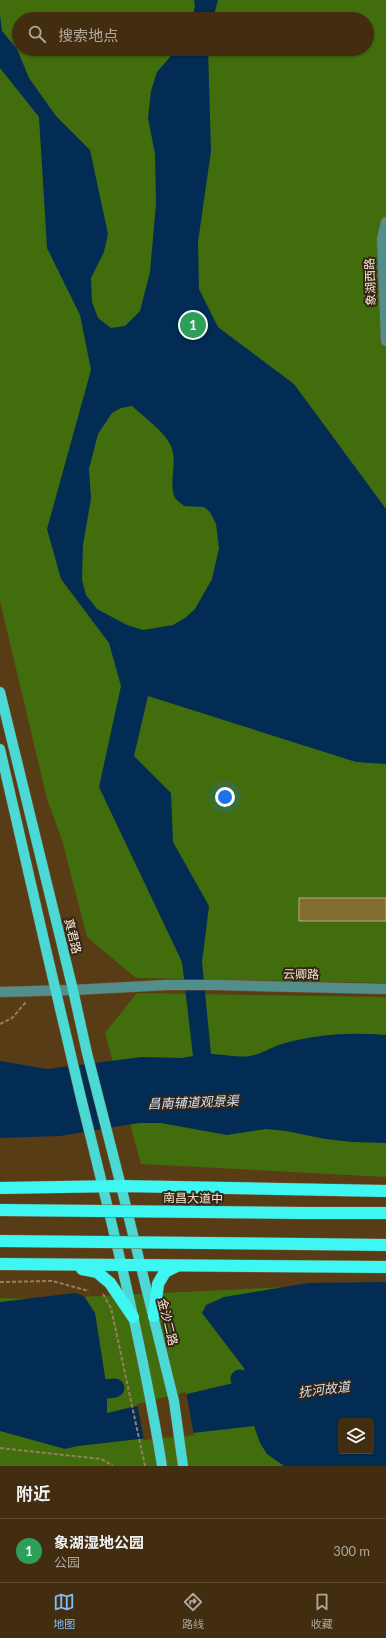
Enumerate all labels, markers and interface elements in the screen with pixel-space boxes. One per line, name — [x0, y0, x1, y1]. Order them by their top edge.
search box — [12, 12, 374, 56]
icon: search — [26, 23, 48, 45]
text: 搜索地点 — [58, 26, 118, 44]
street label: 象湖西路 — [362, 258, 378, 306]
pin: 1 — [180, 310, 206, 340]
your location — [215, 787, 235, 807]
street label: 真君路 — [61, 917, 85, 955]
street label: 云卿路 — [283, 966, 319, 982]
water label: 昌南辅道观景渠 — [147, 1092, 241, 1112]
street label: 南昌大道中 — [163, 1190, 223, 1206]
street label: 金沙二路 — [155, 1297, 181, 1347]
water label: 抚河故道 — [297, 1378, 353, 1400]
map controls — [338, 1418, 374, 1454]
button: layers — [338, 1418, 374, 1454]
text: 附近 — [16, 1483, 50, 1504]
text: 象湖湿地公园 — [54, 1533, 144, 1551]
text: 1 — [25, 1543, 33, 1559]
text: 300 m — [333, 1543, 370, 1559]
text: 公园 — [54, 1554, 80, 1570]
tab: 地图 — [53, 1591, 75, 1631]
tab: 路线 — [182, 1591, 204, 1631]
tab: 收藏 — [311, 1591, 333, 1631]

